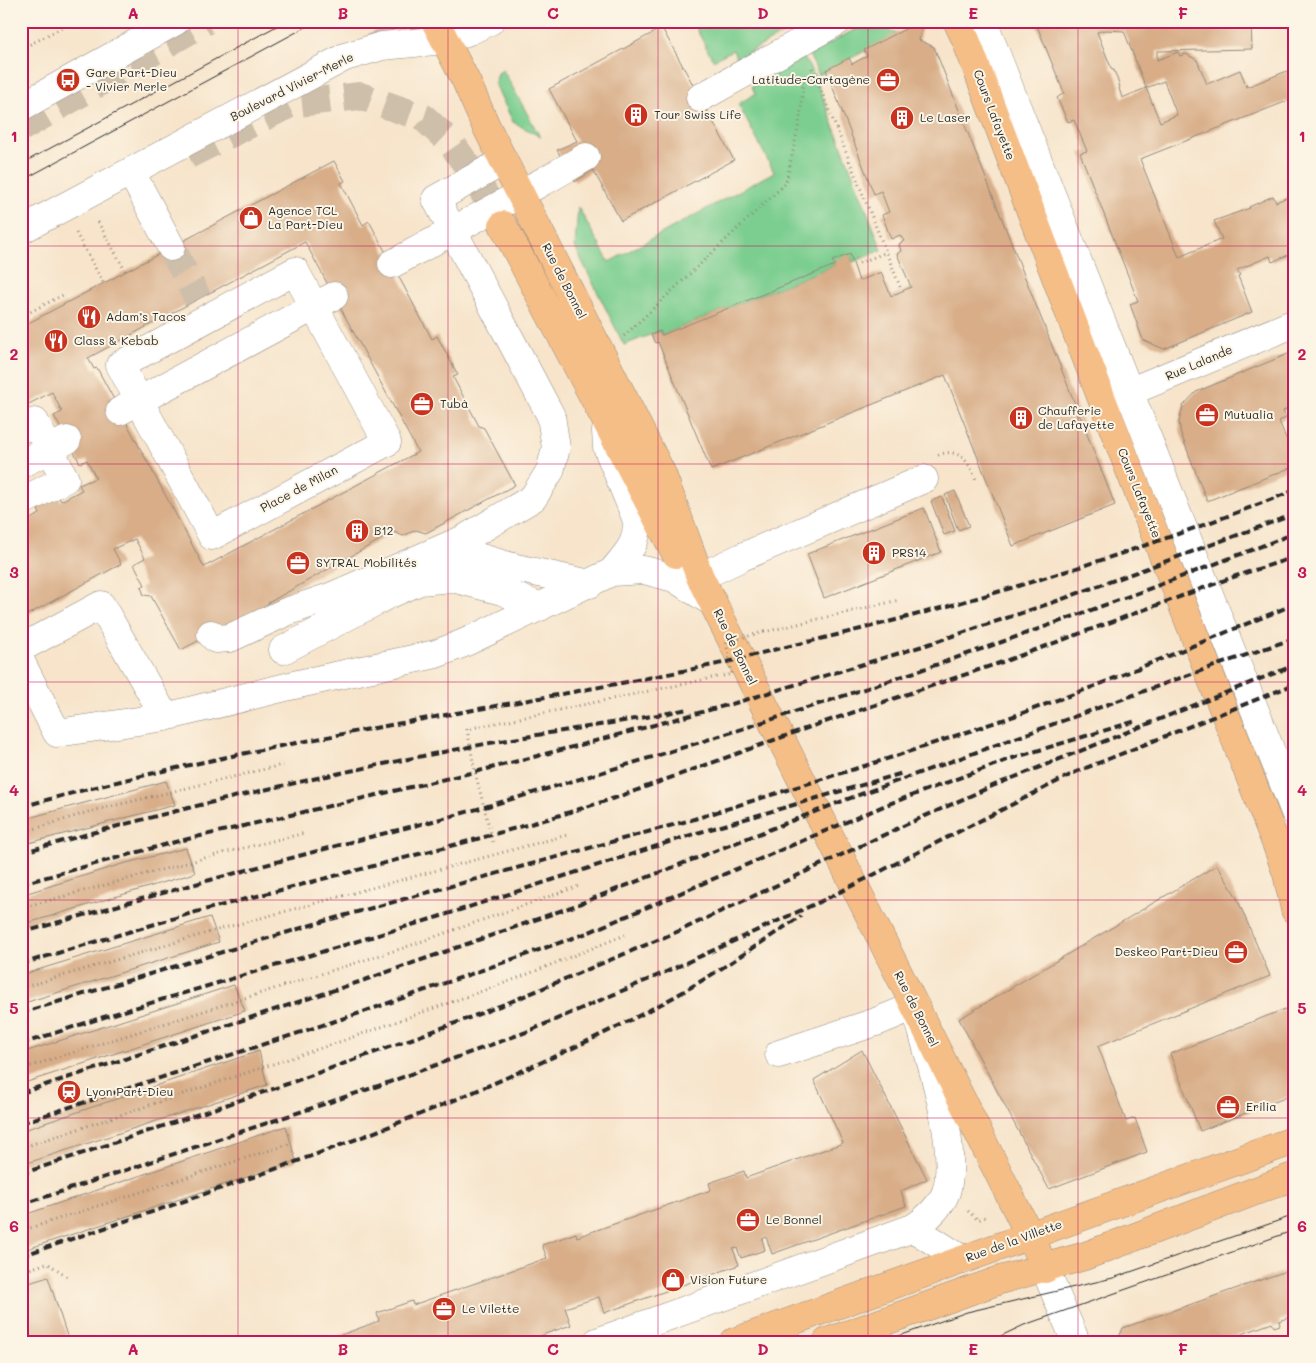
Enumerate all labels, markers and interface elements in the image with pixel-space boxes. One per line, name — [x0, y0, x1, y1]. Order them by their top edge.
text: A — [127, 2, 139, 23]
text: B — [338, 2, 348, 23]
text: C — [547, 2, 559, 23]
text: D — [757, 2, 769, 23]
text: E — [968, 2, 978, 23]
text: F — [1178, 2, 1188, 23]
street label: Boulevard Vivier-Merle — [227, 48, 356, 124]
place label: Gare Part-Dieu - Vivier Merle — [86, 64, 177, 94]
bus stop icon: Gare Part-Dieu - Vivier Merle — [55, 67, 81, 93]
office icon: Latitude-Cartagène — [875, 67, 901, 93]
street label: Cours Lafayette — [970, 67, 1020, 162]
place label: Latitude-Cartagène — [752, 71, 870, 87]
building icon: Tour Swiss Life — [623, 102, 649, 128]
building icon: Le Laser — [889, 105, 915, 131]
place label: Tour Swiss Life — [654, 106, 742, 122]
place label: Le Laser — [920, 109, 971, 125]
text: 1 — [10, 125, 18, 146]
text: 1 — [1298, 125, 1306, 146]
place label: Agence TCL La Part-Dieu — [268, 202, 343, 232]
shop icon: Agence TCL La Part-Dieu — [238, 205, 264, 231]
street label: Rue de Bonnel — [539, 240, 591, 321]
restaurant icon: Adam’s Tacos — [76, 304, 102, 330]
place label: Adam’s Tacos — [106, 308, 186, 324]
restaurant icon: Class & Kebab — [43, 328, 69, 354]
place label: Class & Kebab — [74, 332, 159, 348]
street label: Rue Lalande — [1163, 341, 1235, 383]
text: 2 — [10, 343, 19, 364]
text: 2 — [1298, 343, 1307, 364]
office icon: Tubà — [409, 391, 435, 417]
place label: Tubà — [440, 395, 468, 411]
place label: Chaufferie de Lafayette — [1038, 402, 1115, 432]
office icon: Mutualia — [1194, 402, 1220, 428]
building icon: Chaufferie de Lafayette — [1008, 405, 1034, 431]
place label: Mutualia — [1224, 406, 1274, 422]
street label: Cours Lafayette — [1115, 445, 1165, 540]
street label: Place de Milan — [257, 461, 340, 515]
building icon: B12 — [344, 518, 370, 544]
place label: B12 — [374, 522, 394, 538]
building icon: PRS14 — [861, 540, 887, 566]
place label: PRS14 — [892, 544, 926, 560]
office icon: SYTRAL Mobilités — [285, 550, 311, 576]
place label: SYTRAL Mobilités — [316, 554, 417, 570]
text: 3 — [9, 561, 19, 582]
text: 3 — [1297, 561, 1307, 582]
street label: Rue de Bonnel — [711, 606, 761, 687]
text: 4 — [9, 779, 19, 800]
text: 4 — [1297, 779, 1307, 800]
office icon: Deskeo Part-Dieu — [1223, 939, 1249, 965]
place label: Deskeo Part-Dieu — [1115, 943, 1218, 959]
street label: Rue de Bonnel — [891, 968, 943, 1049]
text: 5 — [9, 997, 19, 1018]
text: 5 — [1297, 997, 1307, 1018]
station icon: Lyon Part-Dieu — [56, 1079, 82, 1105]
place label: Lyon Part-Dieu — [86, 1083, 173, 1099]
office icon: Erilia — [1215, 1094, 1241, 1120]
place label: Erilia — [1246, 1098, 1277, 1114]
office icon: Le Bonnel — [735, 1207, 761, 1233]
place label: Le Bonnel — [766, 1211, 822, 1227]
text: 6 — [9, 1215, 19, 1236]
street label: Rue de la Villette — [963, 1215, 1064, 1265]
text: 6 — [1297, 1215, 1307, 1236]
shop icon: Vision Future — [660, 1267, 686, 1293]
place label: Vision Future — [690, 1271, 767, 1287]
office icon: Le Vilette — [431, 1296, 457, 1322]
place label: Le Vilette — [462, 1300, 519, 1316]
text: A — [127, 1338, 139, 1359]
text: B — [338, 1338, 348, 1359]
text: C — [547, 1338, 559, 1359]
text: D — [757, 1338, 769, 1359]
text: E — [968, 1338, 978, 1359]
text: F — [1178, 1338, 1188, 1359]

